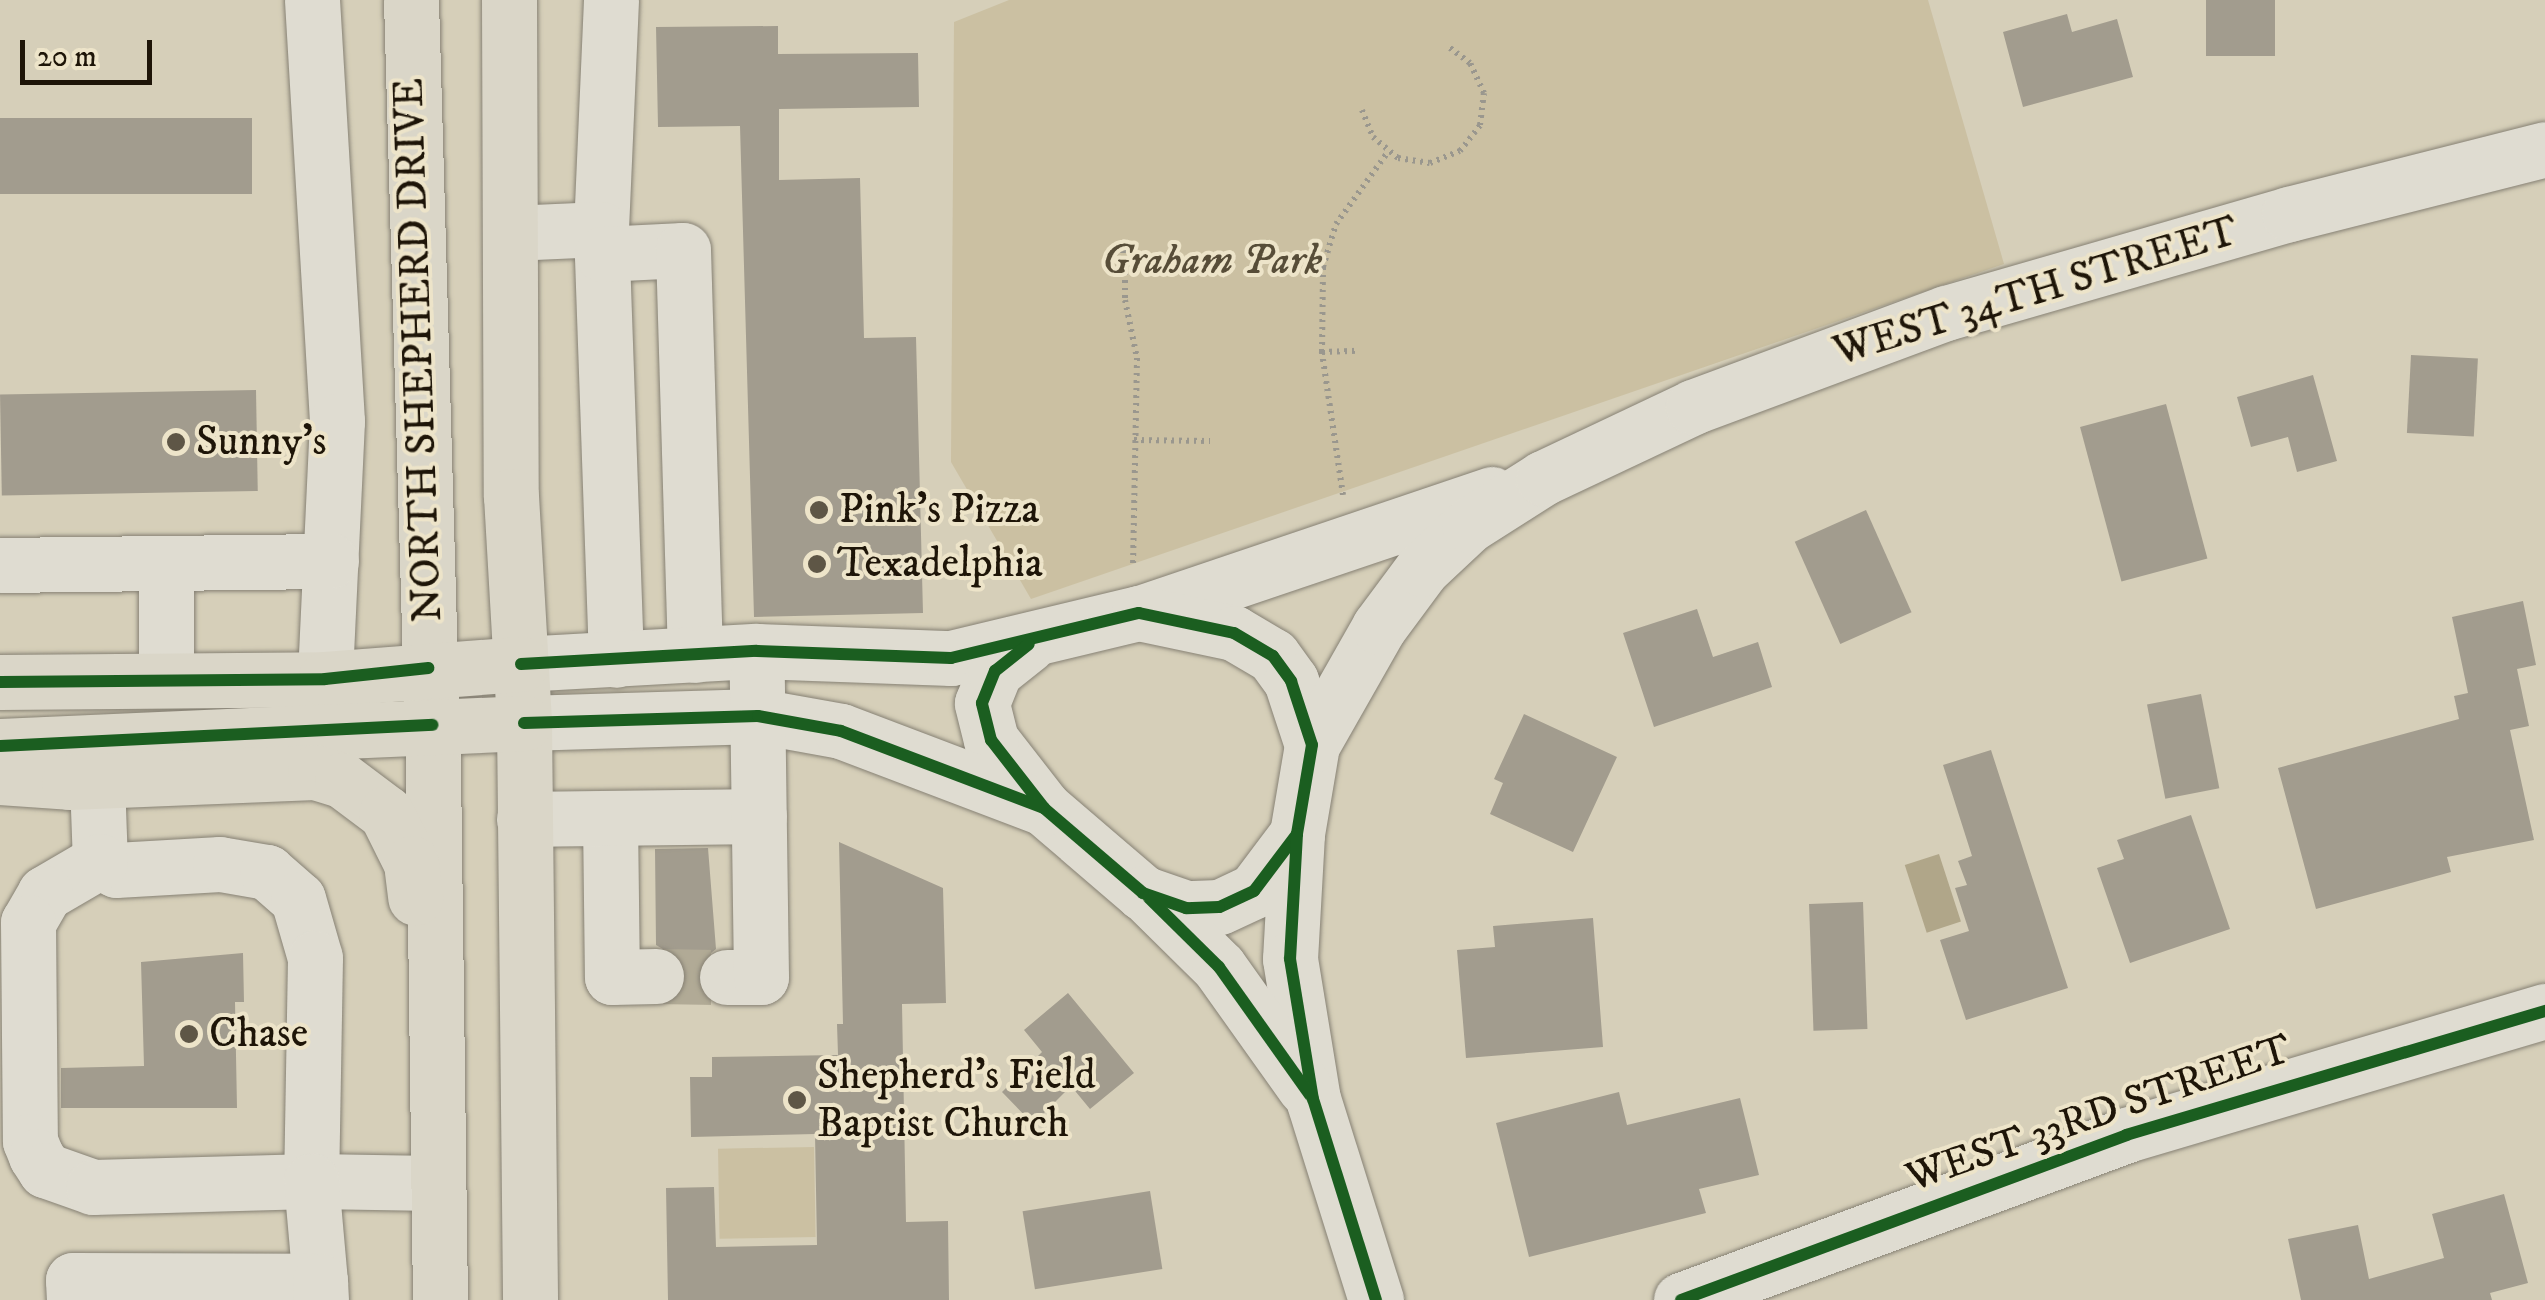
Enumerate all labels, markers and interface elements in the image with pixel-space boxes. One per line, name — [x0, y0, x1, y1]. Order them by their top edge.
scale bar — [25, 20, 158, 82]
text: 20 m — [37, 39, 97, 76]
street label: NORTH SHEPHERD DRIVE — [384, 77, 454, 623]
street label: WEST 34TH STREET — [1828, 206, 2244, 378]
park label: Graham Park — [1102, 236, 1322, 286]
place label: Sunny's — [196, 417, 327, 467]
marker: Sunny's — [165, 431, 187, 453]
place label: Pink's Pizza — [839, 485, 1039, 535]
marker: Pink's Pizza — [808, 499, 830, 521]
place label: Texadelphia — [837, 539, 1043, 589]
marker: Texadelphia — [806, 553, 828, 575]
place label: Chase — [209, 1009, 308, 1059]
marker: Chase — [178, 1023, 200, 1045]
street label: WEST 33RD STREET — [1900, 1024, 2298, 1204]
place label: Shepherd's Field Baptist Church — [817, 1051, 1096, 1150]
marker: Shepherd's Field Baptist Church — [786, 1089, 808, 1111]

